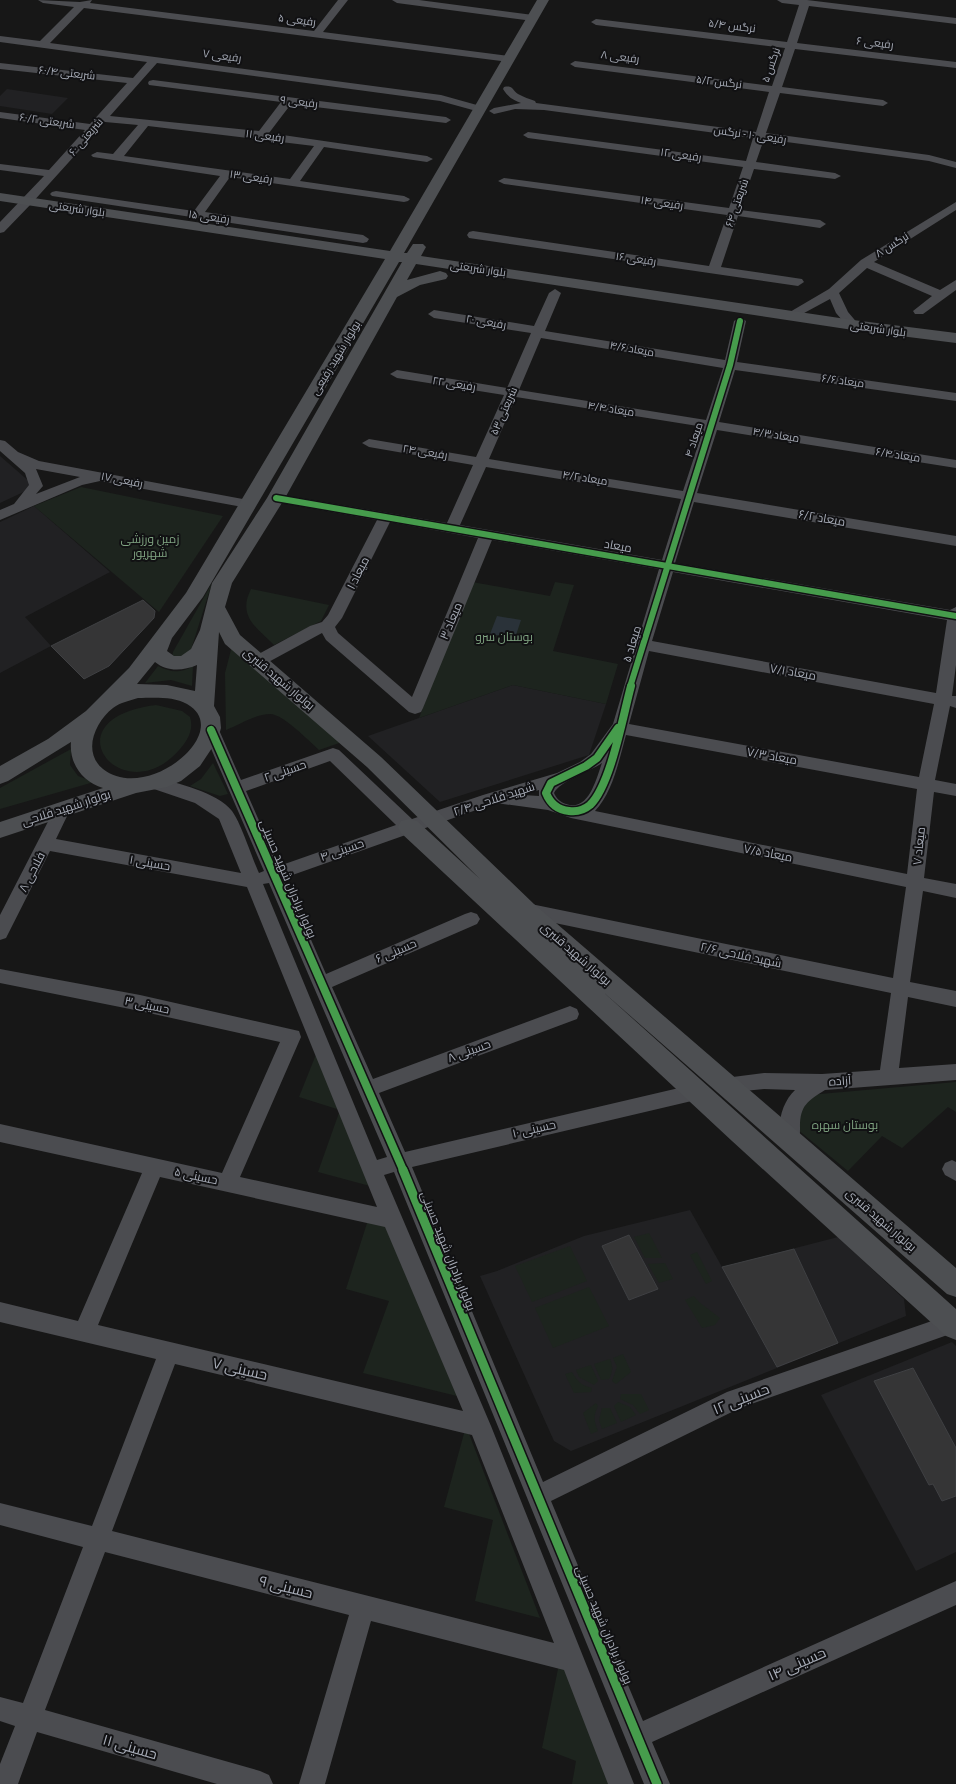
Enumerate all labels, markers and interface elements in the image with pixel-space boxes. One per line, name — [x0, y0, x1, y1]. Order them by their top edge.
street label: رفیعی ۵ — [277, 11, 317, 29]
street label: نرگس ۵/۴ — [708, 17, 756, 35]
street label: رفیعی ۶ — [856, 34, 894, 52]
street label: نرگس ۵ — [759, 46, 783, 84]
street label: رفیعی ۷ — [202, 47, 242, 65]
street label: رفیعی ۸ — [600, 48, 640, 66]
street label: شریعتی ۶۰/۴ — [38, 64, 96, 82]
street label: نرگس ۵/۲ — [695, 73, 743, 91]
street label: رفیعی ۹ — [279, 93, 319, 111]
street label: شریعتی ۶۰/۲ — [19, 111, 75, 131]
street label: شریعتی ۶۰ — [66, 116, 106, 158]
street label: رفیعی ۱۰ - نرگس — [713, 123, 787, 147]
street label: رفیعی ۱۱ — [245, 127, 285, 145]
street label: رفیعی ۱۲ — [660, 146, 702, 164]
street label: رفیعی ۱۳ — [229, 168, 273, 186]
street label: شریعتی ۶۴ — [723, 177, 751, 229]
street label: رفیعی ۱۴ — [640, 194, 684, 212]
street label: بلوار شریعتی — [48, 199, 106, 219]
street label: رفیعی ۱۵ — [188, 208, 231, 226]
street label: نرگس ۸ — [873, 230, 911, 260]
street label: رفیعی ۱۶ — [615, 250, 657, 268]
street label: بلوار شریعتی — [449, 259, 507, 279]
street label: رفیعی ۲۰ — [465, 312, 507, 332]
street label: بولوار شهید رفیعی — [309, 318, 363, 398]
street label: بلوار شریعتی — [849, 319, 907, 339]
street label: میعاد ۴/۶ — [609, 339, 655, 359]
street label: میعاد ۶/۶ — [821, 372, 865, 390]
street label: رفیعی ۲۲ — [431, 374, 477, 394]
street label: شریعتی ۵۳ — [488, 385, 520, 437]
street label: میعاد ۴/۴ — [587, 399, 635, 419]
street label: میعاد ۴ — [682, 421, 706, 459]
street label: میعاد ۴/۳ — [752, 425, 800, 445]
street label: رفیعی ۲۴ — [402, 442, 448, 462]
street label: میعاد ۶/۴ — [875, 445, 921, 465]
street label: میعاد ۴/۲ — [561, 468, 609, 488]
street label: رفیعی ۱۷ — [100, 470, 144, 490]
street label: میعاد ۶/۲ — [797, 507, 847, 529]
park label: زمین ورزشی شهریور — [121, 532, 179, 560]
street label: میعاد — [603, 537, 633, 555]
street label: میعاد ۱ — [344, 554, 372, 592]
street label: میعاد ۳ — [437, 600, 465, 642]
street label: میعاد ۵ — [620, 624, 644, 664]
park label: بوستان سرو — [475, 630, 533, 644]
street label: بولوار شهید قنبری — [241, 645, 317, 713]
street label: میعاد ۷/۱ — [769, 661, 817, 683]
street label: میعاد ۷/۳ — [746, 745, 798, 767]
street label: حسینی ۲ — [262, 757, 308, 785]
street label: شهید فلاحی ۲/۴ — [452, 779, 536, 819]
street label: بولوار شهید فلاحی — [20, 787, 112, 829]
street label: بولوار برادران شهید حسینی — [257, 818, 319, 940]
street label: میعاد ۷ — [910, 826, 928, 866]
street label: حسینی ۴ — [318, 836, 366, 864]
street label: میعاد ۷/۵ — [742, 841, 794, 865]
street label: فلاحی ۸ — [16, 850, 48, 894]
street label: حسینی ۱ — [129, 853, 171, 873]
street label: بولوار شهید قنبری — [538, 920, 614, 988]
street label: حسینی ۶ — [373, 936, 419, 966]
street label: شهید فلاحی ۲/۶ — [699, 940, 783, 970]
street label: حسینی ۳ — [123, 993, 171, 1017]
street label: حسینی ۸ — [446, 1037, 492, 1065]
street label: آزاده — [828, 1073, 852, 1089]
street label: حسینی ۱۰ — [511, 1117, 557, 1141]
park label: بوستان سهره — [812, 1118, 878, 1132]
street label: حسینی ۵ — [173, 1165, 219, 1187]
street label: بولوار شهید قنبری — [843, 1186, 919, 1254]
street label: بولوار برادران شهید حسینی — [418, 1189, 478, 1313]
street label: حسینی ۷ — [210, 1354, 269, 1385]
street label: حسینی ۱۲ — [710, 1380, 772, 1419]
street label: بولوار برادران شهید حسینی — [573, 1564, 635, 1686]
street label: حسینی ۹ — [257, 1572, 315, 1603]
street label: حسینی ۱۴ — [765, 1643, 829, 1686]
street label: حسینی ۱۱ — [100, 1731, 159, 1764]

